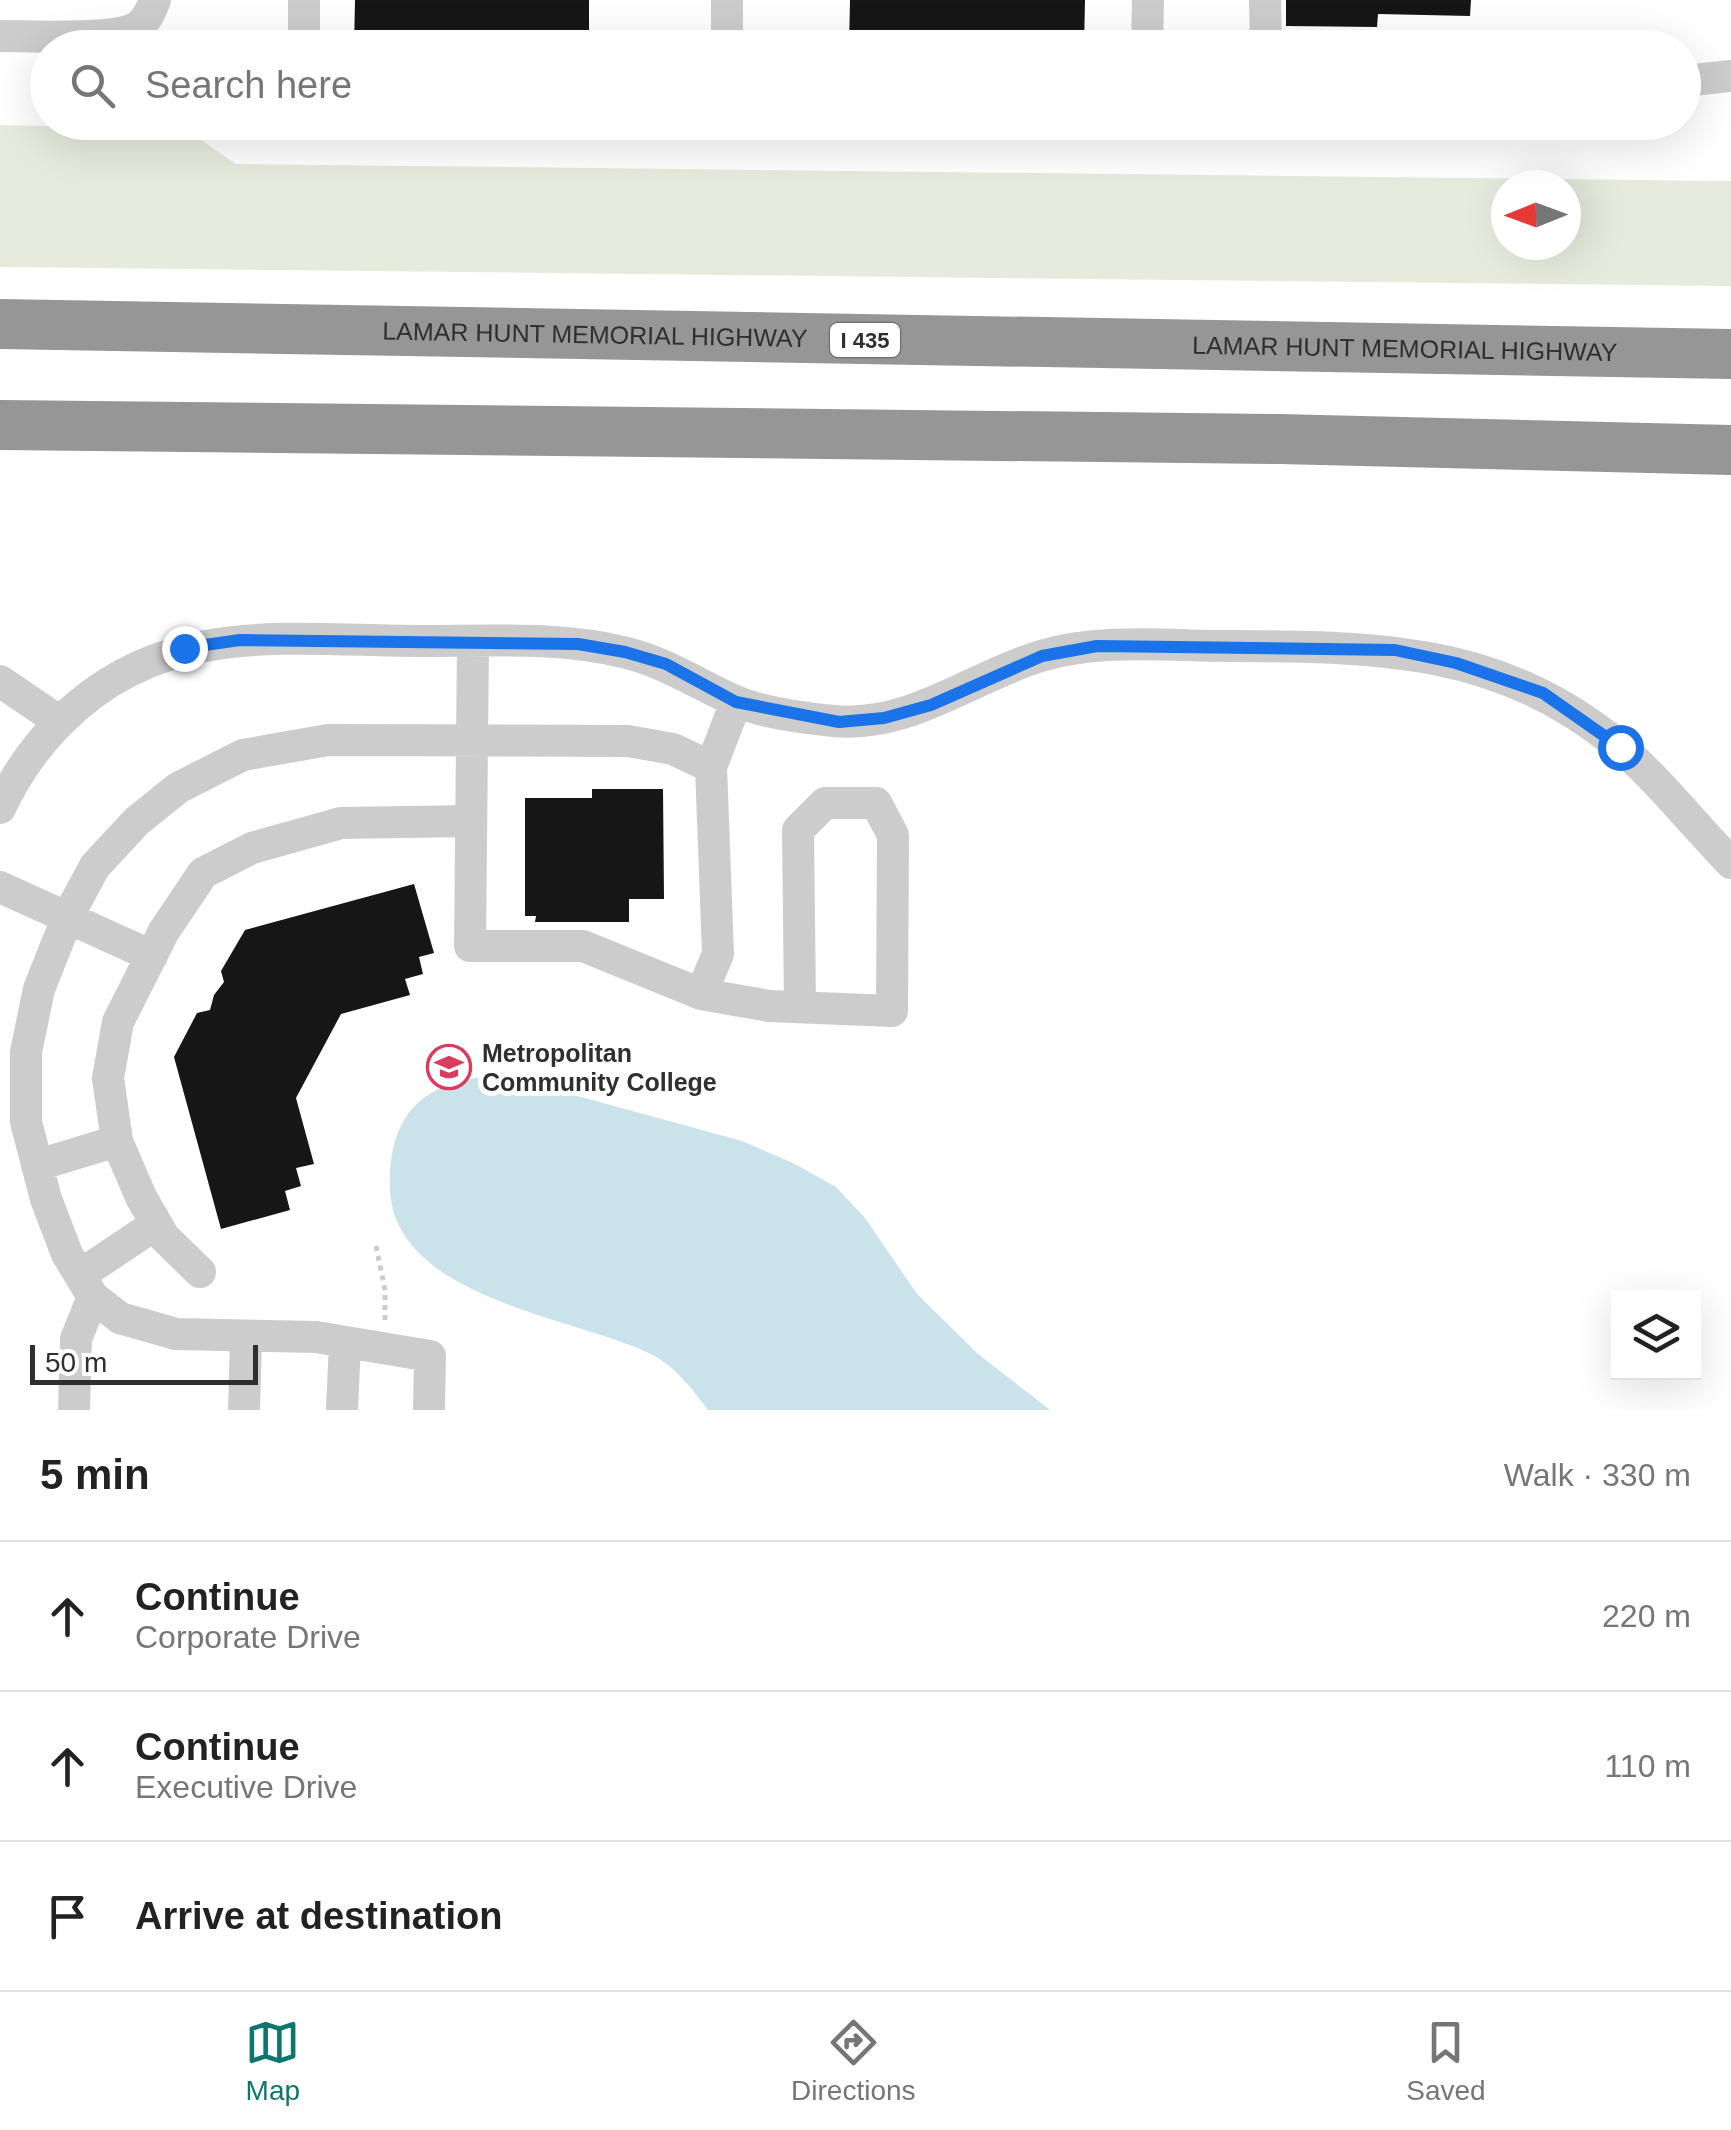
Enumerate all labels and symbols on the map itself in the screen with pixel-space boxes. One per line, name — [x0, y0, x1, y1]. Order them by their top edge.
north arrow — [1491, 170, 1581, 260]
street label: LAMAR HUNT MEMORIAL HIGHWAY — [382, 317, 808, 352]
road number: I 435 — [830, 323, 900, 357]
street label: LAMAR HUNT MEMORIAL HIGHWAY — [1192, 331, 1618, 366]
route end — [162, 626, 208, 672]
route start — [1598, 725, 1644, 771]
place label: Metropolitan Community College — [482, 1039, 717, 1096]
school or university icon: Metropolitan Community College — [426, 1044, 472, 1090]
scale bar — [30, 1340, 258, 1384]

